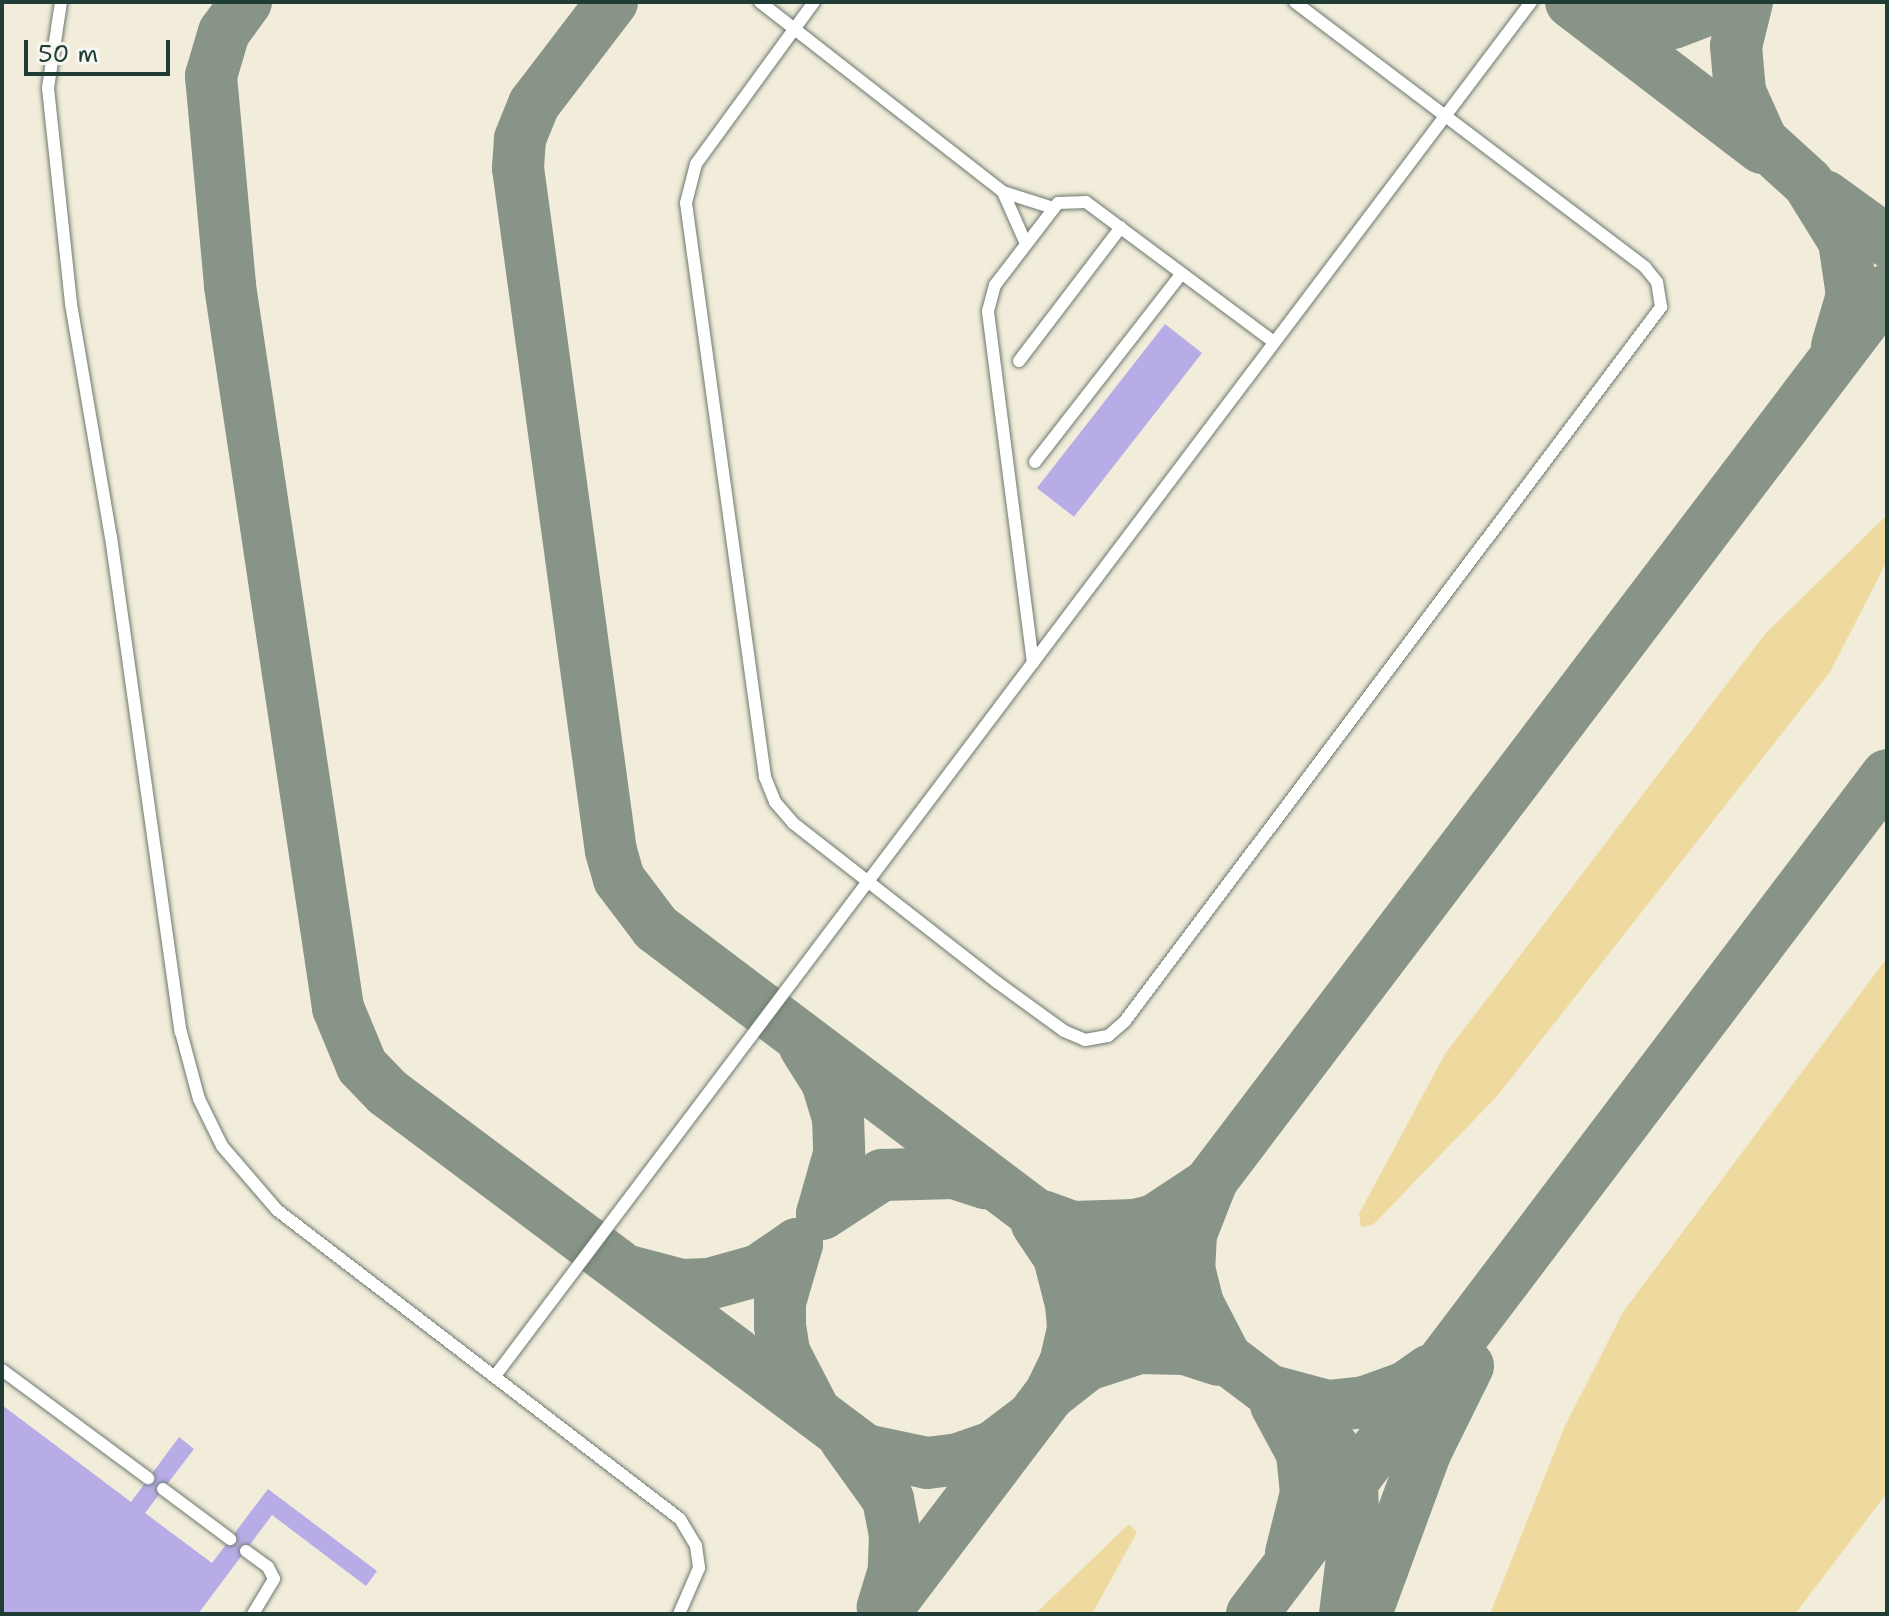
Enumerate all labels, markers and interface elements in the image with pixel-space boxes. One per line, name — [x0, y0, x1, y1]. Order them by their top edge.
scale bar — [28, 24, 174, 74]
text: 50 m — [38, 38, 98, 70]

